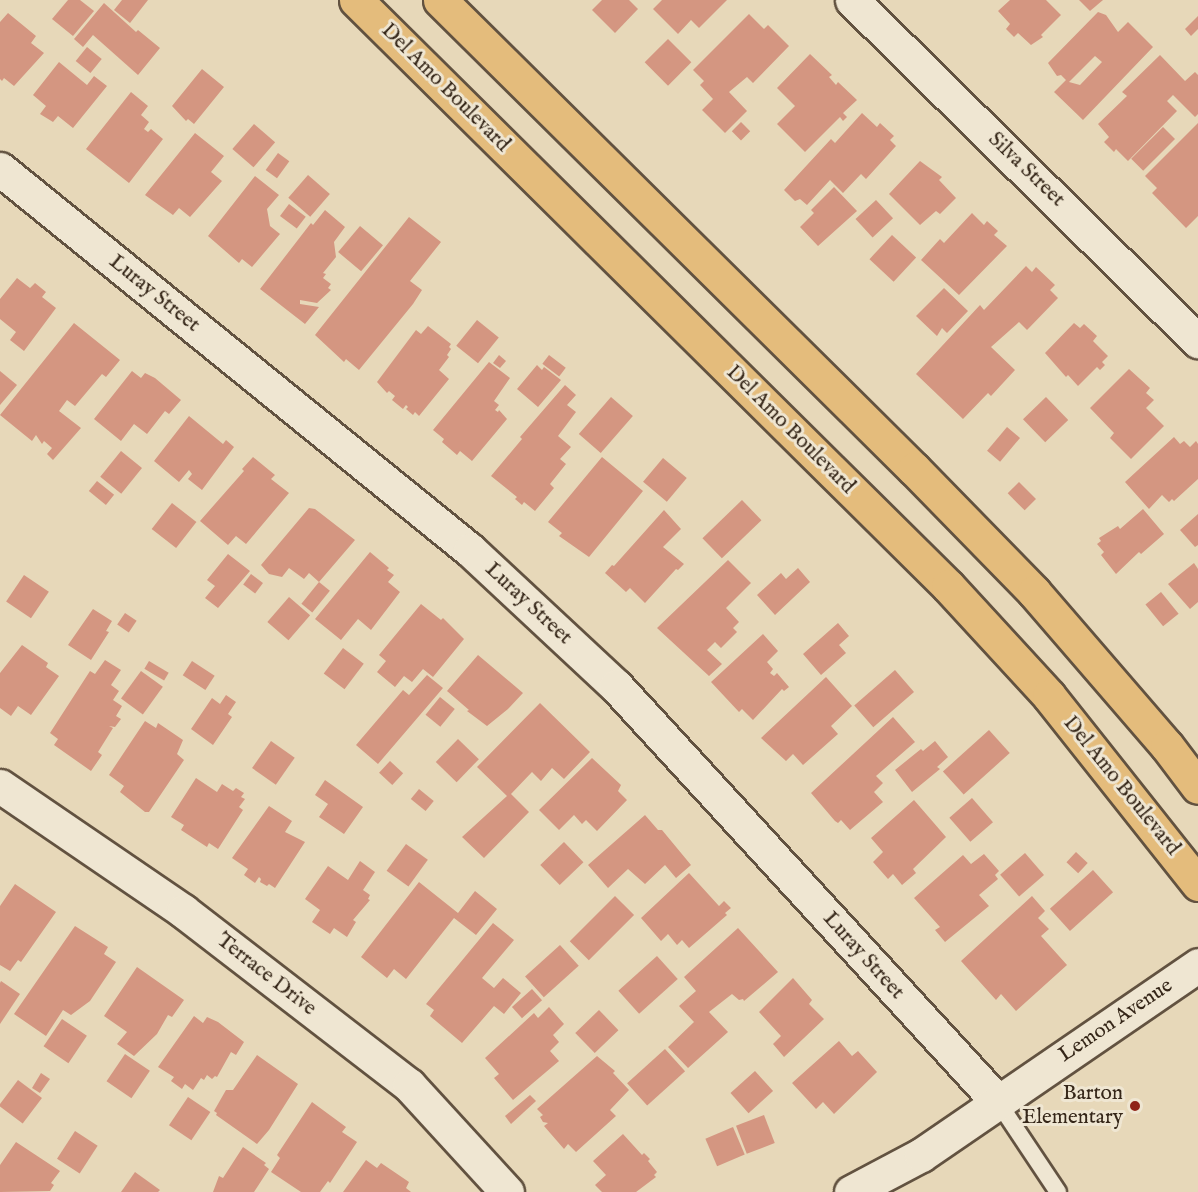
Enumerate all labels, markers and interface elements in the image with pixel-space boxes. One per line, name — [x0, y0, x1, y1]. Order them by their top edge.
street label: Del Amo Boulevard — [375, 18, 515, 158]
street label: Silva Street — [982, 127, 1070, 213]
street label: Luray Street — [104, 250, 204, 338]
street label: Del Amo Boulevard — [720, 360, 860, 500]
street label: Luray Street — [479, 557, 577, 651]
street label: Del Amo Boulevard — [1057, 711, 1185, 861]
street label: Luray Street — [817, 907, 909, 1005]
street label: Terrace Drive — [211, 928, 321, 1022]
street label: Lemon Avenue — [1054, 974, 1178, 1068]
place label: Barton Elementary — [1022, 1081, 1123, 1131]
marker: Barton Elementary — [1128, 1099, 1142, 1113]

